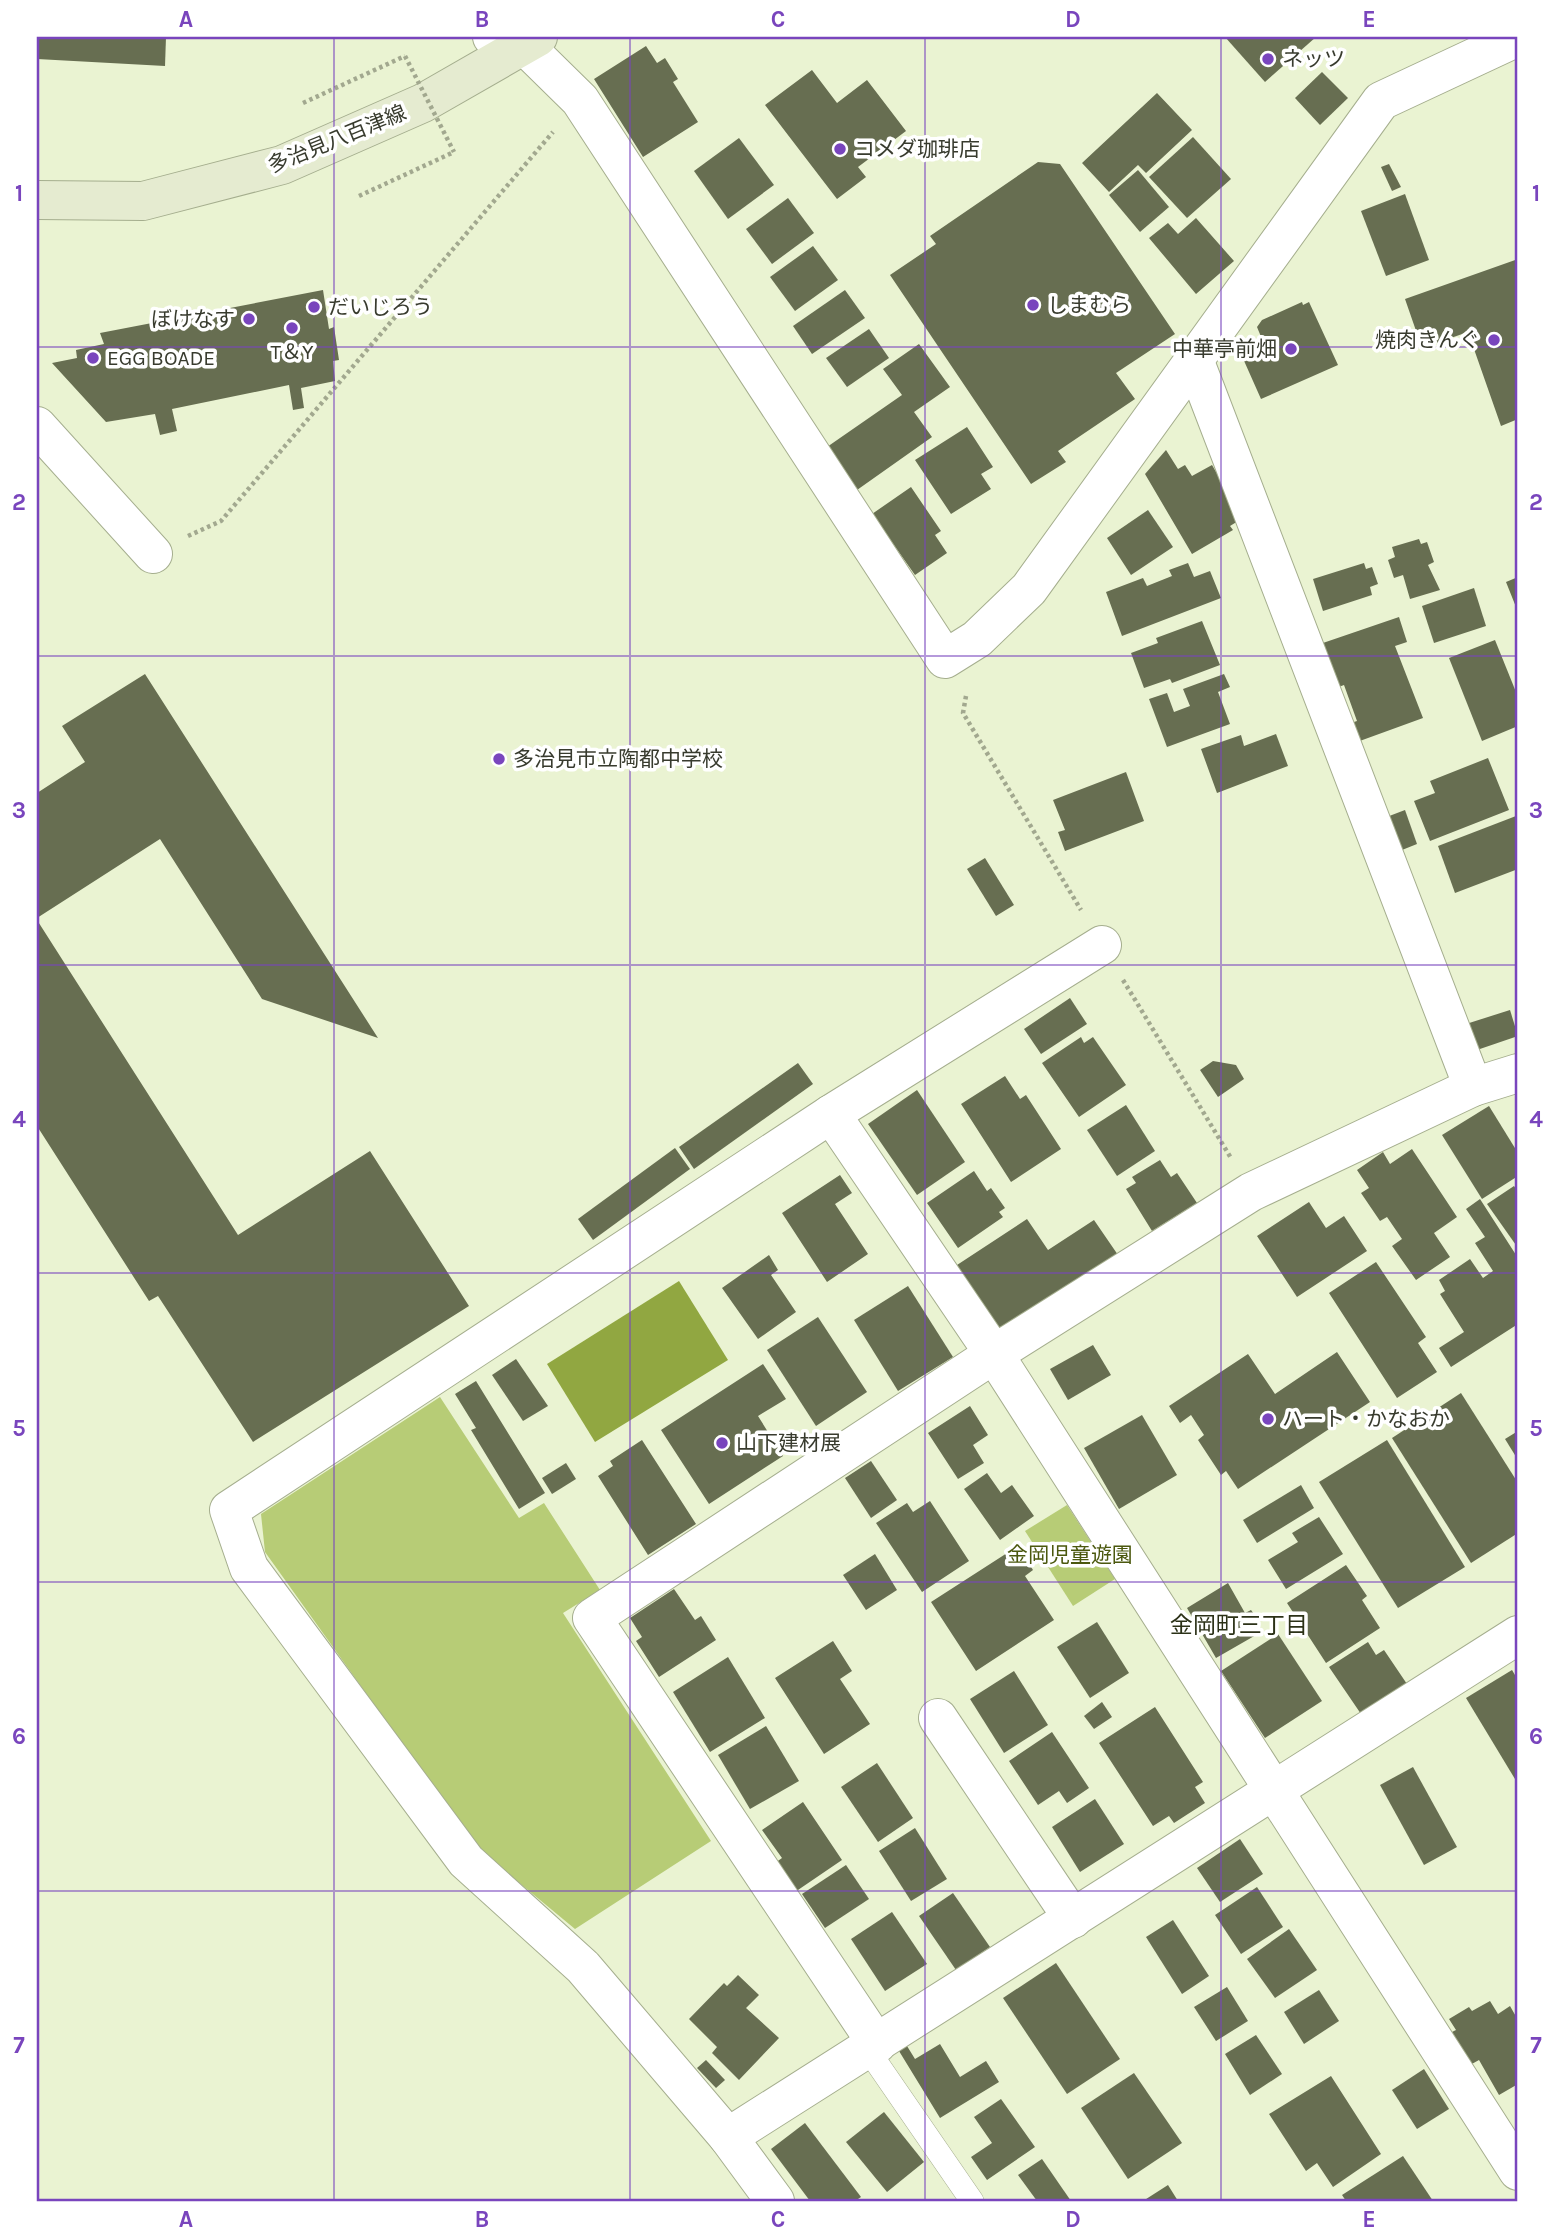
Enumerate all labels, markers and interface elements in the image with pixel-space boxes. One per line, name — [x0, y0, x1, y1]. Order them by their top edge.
text: A — [179, 6, 193, 33]
text: B — [475, 6, 489, 33]
text: C — [771, 6, 785, 33]
text: D — [1065, 6, 1081, 33]
text: E — [1362, 6, 1376, 33]
place label: ネッツ — [1282, 47, 1345, 71]
marker: ネッツ — [1260, 51, 1276, 67]
street label: 多治見八百津線 — [264, 100, 410, 178]
place label: コメダ珈琲店 — [854, 137, 980, 161]
marker: コメダ珈琲店 — [832, 141, 848, 157]
text: 1 — [15, 180, 23, 207]
text: 1 — [1532, 180, 1540, 207]
place label: しまむら — [1047, 293, 1131, 317]
place label: だいじろう — [328, 295, 433, 319]
marker: しまむら — [1025, 297, 1041, 313]
marker: だいじろう — [306, 299, 322, 315]
place label: ぼけなす — [151, 307, 235, 331]
marker: ぼけなす — [241, 311, 257, 327]
marker: T＆Y — [284, 320, 300, 336]
place label: 焼肉きんぐ — [1375, 328, 1480, 352]
marker: 焼肉きんぐ — [1486, 332, 1502, 348]
place label: 中華亭前畑 — [1172, 337, 1277, 361]
place label: T＆Y — [270, 340, 314, 364]
marker: 中華亭前畑 — [1283, 341, 1299, 357]
place label: EGG BOADE — [107, 346, 215, 370]
marker: EGG BOADE — [85, 350, 101, 366]
text: 2 — [12, 489, 26, 516]
text: 2 — [1529, 489, 1543, 516]
place label: 多治見市立陶都中学校 — [513, 747, 723, 771]
marker: 多治見市立陶都中学校 — [491, 751, 507, 767]
text: 3 — [12, 797, 26, 824]
text: 3 — [1529, 797, 1543, 824]
text: 4 — [12, 1106, 26, 1133]
text: 4 — [1529, 1106, 1543, 1133]
place label: ハート・かなおか — [1282, 1407, 1450, 1431]
marker: ハート・かなおか — [1260, 1411, 1276, 1427]
text: 5 — [12, 1415, 26, 1442]
text: 5 — [1529, 1415, 1543, 1442]
place label: 山下建材展 — [736, 1431, 841, 1455]
marker: 山下建材展 — [714, 1435, 730, 1451]
park label: 金岡児童遊園 — [1007, 1543, 1133, 1567]
district label: 金岡町三丁目 — [1170, 1612, 1308, 1639]
text: 6 — [12, 1723, 26, 1750]
text: 6 — [1529, 1723, 1543, 1750]
text: 7 — [13, 2032, 25, 2059]
text: 7 — [1530, 2032, 1542, 2059]
text: A — [179, 2206, 193, 2233]
text: B — [475, 2206, 489, 2233]
text: C — [771, 2206, 785, 2233]
text: D — [1065, 2206, 1081, 2233]
text: E — [1362, 2206, 1376, 2233]

